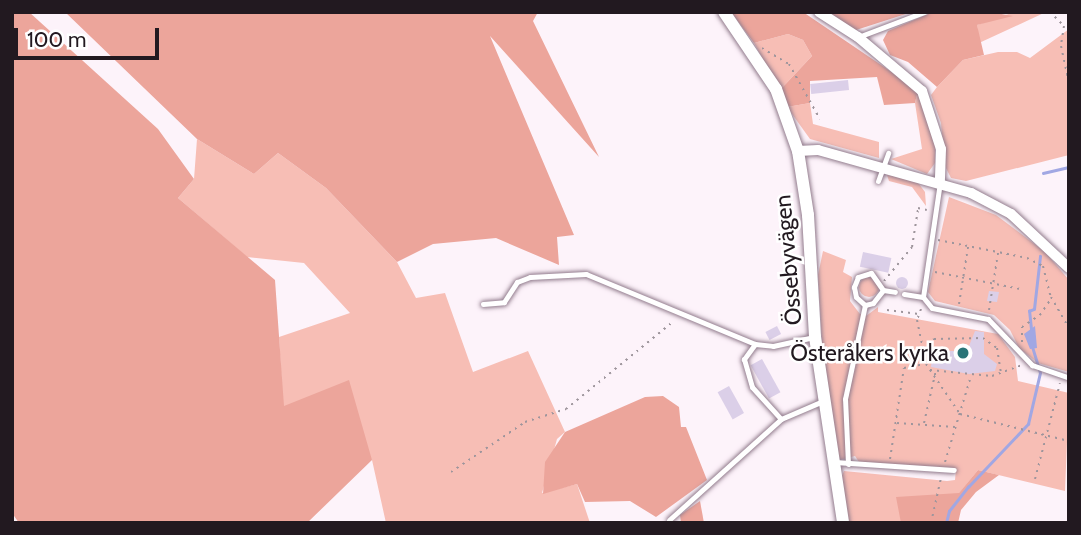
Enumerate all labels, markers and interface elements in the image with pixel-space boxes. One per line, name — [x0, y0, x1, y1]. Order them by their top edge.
scale bar — [18, 14, 163, 58]
text: 100 m — [27, 27, 86, 52]
street label: Össebyvägen — [769, 194, 807, 326]
place label: Österåkers kyrka — [790, 339, 949, 367]
marker: Österåkers kyrka — [955, 345, 971, 361]

